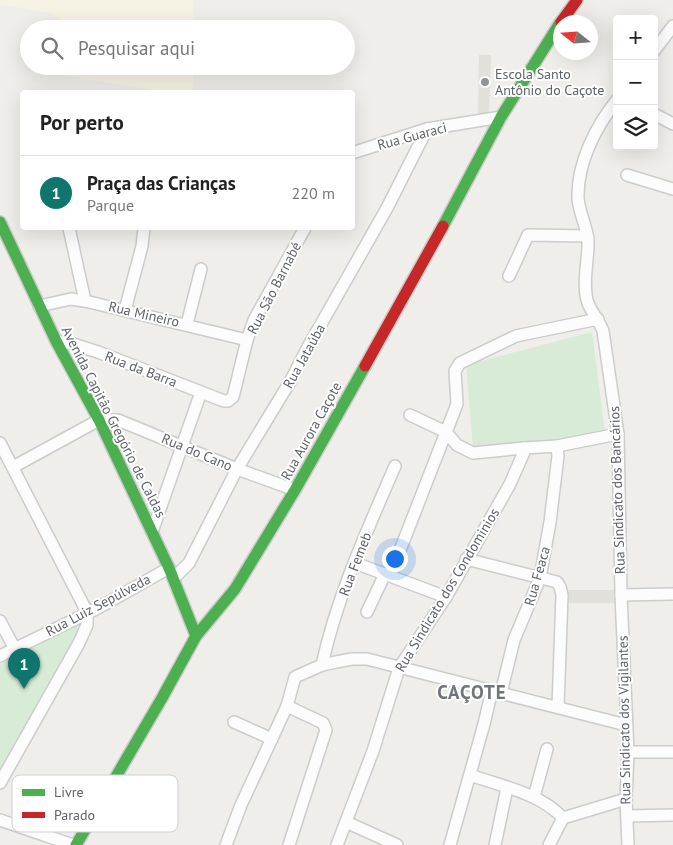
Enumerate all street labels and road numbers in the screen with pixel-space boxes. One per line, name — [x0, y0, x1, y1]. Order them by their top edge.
street label: Rua Guaraci — [375, 118, 449, 154]
street label: Rua São Barnabé — [243, 239, 305, 337]
street label: Rua Mineiro — [107, 297, 181, 331]
street label: Rua Jataúba — [279, 320, 329, 391]
street label: Avenida Capitão Gregório de Caldas — [58, 323, 170, 521]
street label: Rua da Barra — [102, 347, 180, 391]
street label: Rua Aurora Caçote — [277, 379, 345, 483]
street label: Rua Sindicato dos Bancários — [605, 406, 629, 574]
street label: Rua do Cano — [159, 429, 235, 475]
street label: Rua Sindicato dos Condominios — [391, 505, 503, 675]
street label: Rua Femeb — [335, 530, 375, 598]
street label: Rua Feaca — [520, 544, 554, 608]
street label: Rua Luiz Sepúlveda — [42, 570, 154, 640]
street label: Rua Sindicato dos Vigilantes — [614, 635, 634, 805]

